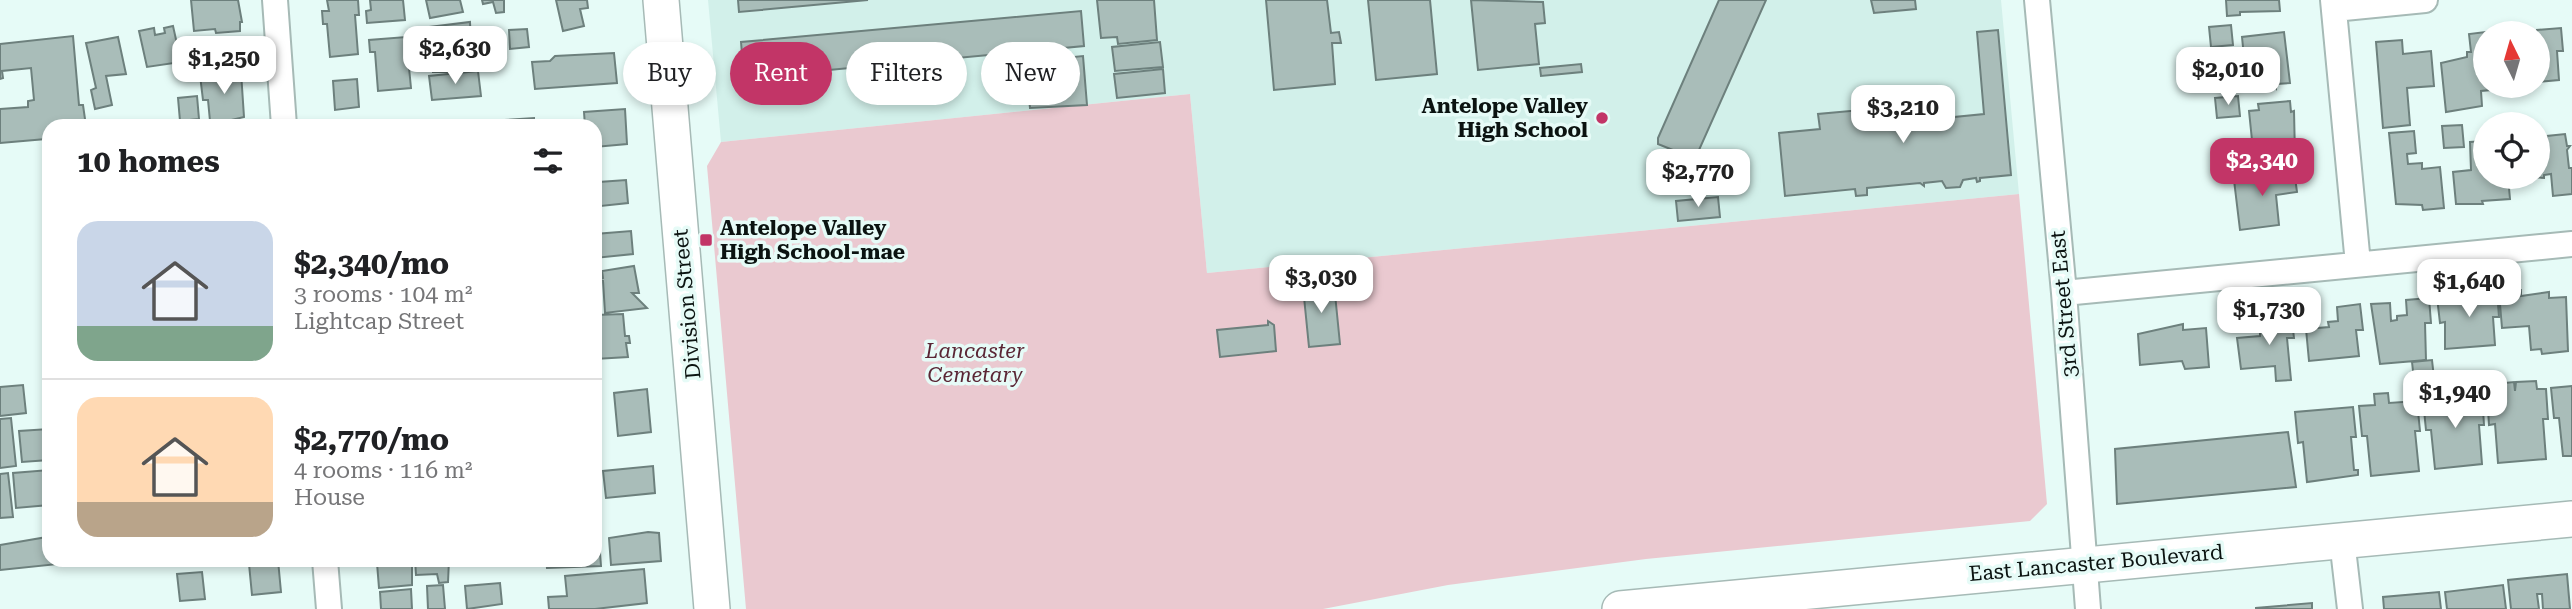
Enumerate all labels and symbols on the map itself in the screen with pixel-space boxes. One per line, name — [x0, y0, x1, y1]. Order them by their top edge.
north arrow — [2473, 21, 2550, 98]
pin: $2,630 — [398, 27, 512, 86]
pin: $1,250 — [167, 36, 281, 96]
pin: $2,010 — [2171, 48, 2285, 107]
pin: $3,210 — [1846, 86, 1960, 145]
place label: Antelope Valley High School — [1421, 94, 1588, 142]
marker: Antelope Valley High School — [1594, 110, 1610, 126]
pin: $2,340 — [2205, 138, 2319, 198]
pin: $2,770 — [1641, 150, 1755, 209]
place label: Antelope Valley High School-mae — [720, 216, 905, 264]
street label: Division Street — [668, 228, 706, 380]
street label: 3rd Street East — [2046, 229, 2082, 378]
marker: Antelope Valley High School-mae — [698, 232, 714, 248]
pin: $3,030 — [1264, 256, 1378, 315]
pin: $1,640 — [2412, 260, 2526, 319]
pin: $1,730 — [2212, 288, 2326, 347]
park label: Lancaster Cemetary — [924, 339, 1025, 387]
pin: $1,940 — [2398, 370, 2512, 430]
street label: East Lancaster Boulevard — [1968, 540, 2225, 586]

